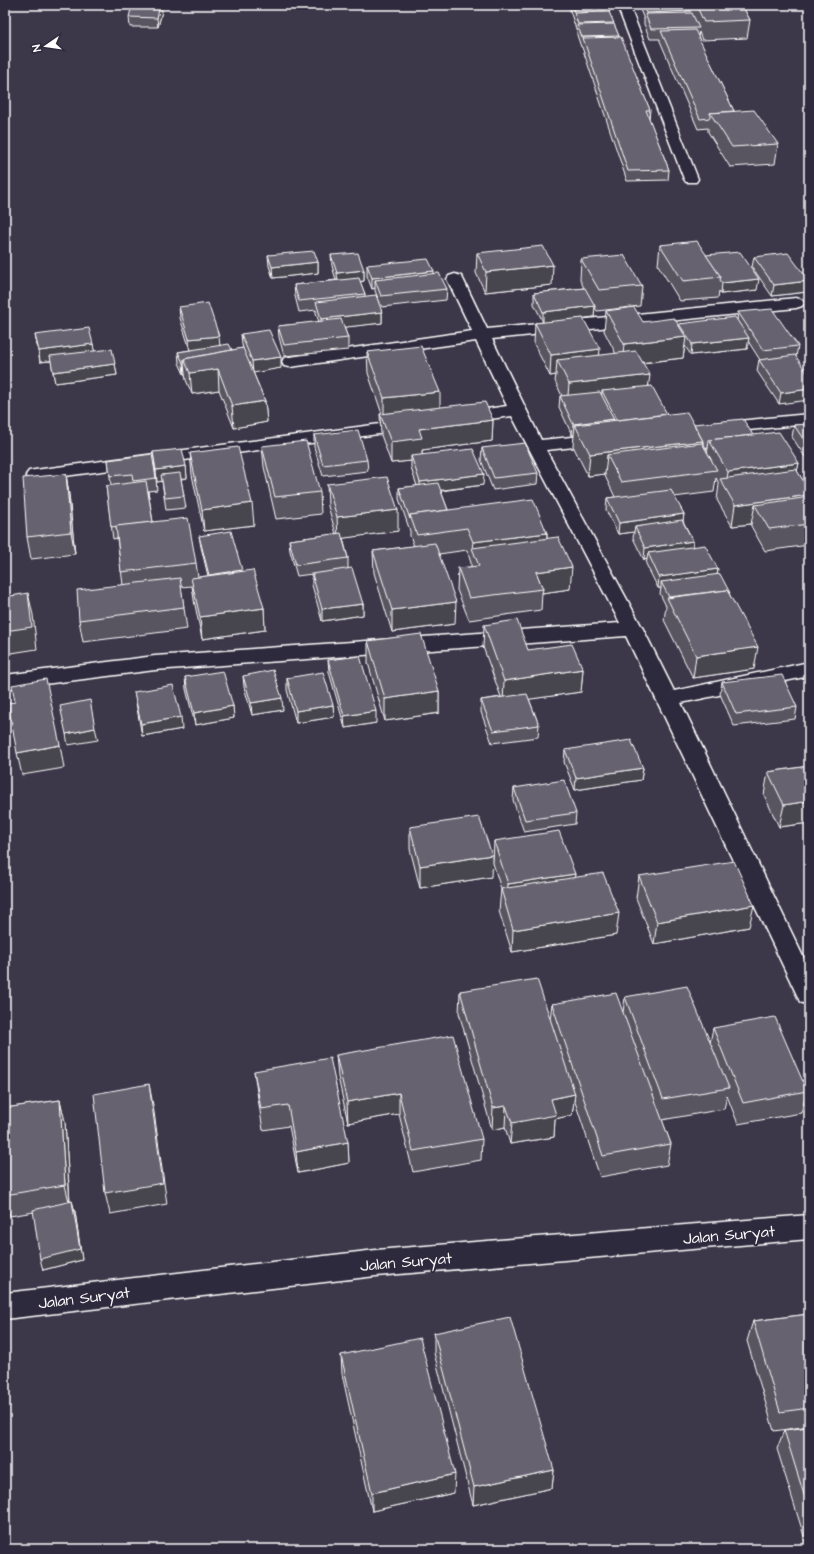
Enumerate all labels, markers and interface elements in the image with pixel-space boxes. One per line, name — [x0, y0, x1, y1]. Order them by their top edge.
north arrow — [26, 26, 66, 66]
text: N — [29, 43, 45, 53]
street label: Jalan Suryat — [682, 1220, 777, 1251]
street label: Jalan Suryat — [359, 1247, 454, 1278]
street label: Jalan Suryat — [37, 1281, 132, 1316]

